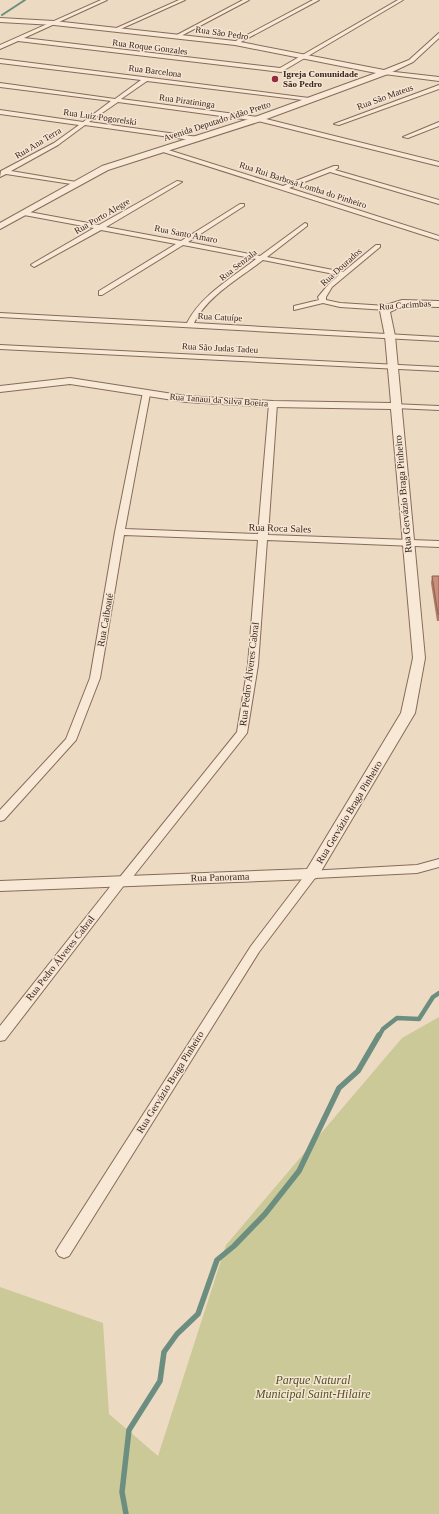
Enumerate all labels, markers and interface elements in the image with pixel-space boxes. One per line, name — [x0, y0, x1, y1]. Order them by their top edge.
street label: Rua São Pedro — [195, 24, 250, 42]
street label: Rua Roque Gonzales — [112, 37, 189, 57]
street label: Rua Barcelona — [128, 63, 182, 79]
place label: Igreja Comunidade São Pedro — [283, 69, 358, 89]
marker: Igreja Comunidade São Pedro — [270, 74, 280, 84]
street label: Rua São Mateus — [356, 82, 415, 112]
street label: Rua Piratininga — [158, 92, 216, 110]
street label: Avenida Deputado Adão Pretto — [162, 99, 272, 143]
street label: Rua Luiz Pogorelski — [63, 107, 138, 127]
street label: Rua Ana Terra — [13, 125, 63, 161]
street label: Rua Rui Barbosa Lomba do Pinheiro — [238, 160, 368, 210]
street label: Rua Porto Alegre — [72, 196, 132, 236]
street label: Rua Santo Amaro — [154, 223, 219, 245]
street label: Rua Dourados — [318, 246, 364, 288]
street label: Rua Senzala — [217, 247, 259, 283]
street label: Rua Cacimbas — [379, 298, 432, 312]
street label: Rua Catuípe — [197, 311, 243, 323]
street label: Rua São Judas Tadeu — [182, 341, 259, 355]
street label: Rua Tanaui da Silva Boeira — [169, 392, 269, 408]
street label: Rua Gervázio Braga Pinheiro — [392, 435, 414, 553]
street label: Rua Roca Sales — [248, 521, 312, 535]
street label: Rua Caiboaté — [95, 592, 115, 648]
street label: Rua Pedro Álveres Cabral — [237, 621, 261, 727]
street label: Rua Gervázio Braga Pinheiro — [314, 759, 384, 865]
street label: Rua Panorama — [191, 870, 250, 884]
street label: Rua Pedro Álveres Cabral — [23, 913, 97, 1003]
street label: Rua Gervázio Braga Pinheiro — [134, 1029, 206, 1135]
park label: Parque Natural Municipal Saint-Hilaire — [254, 1373, 371, 1401]

